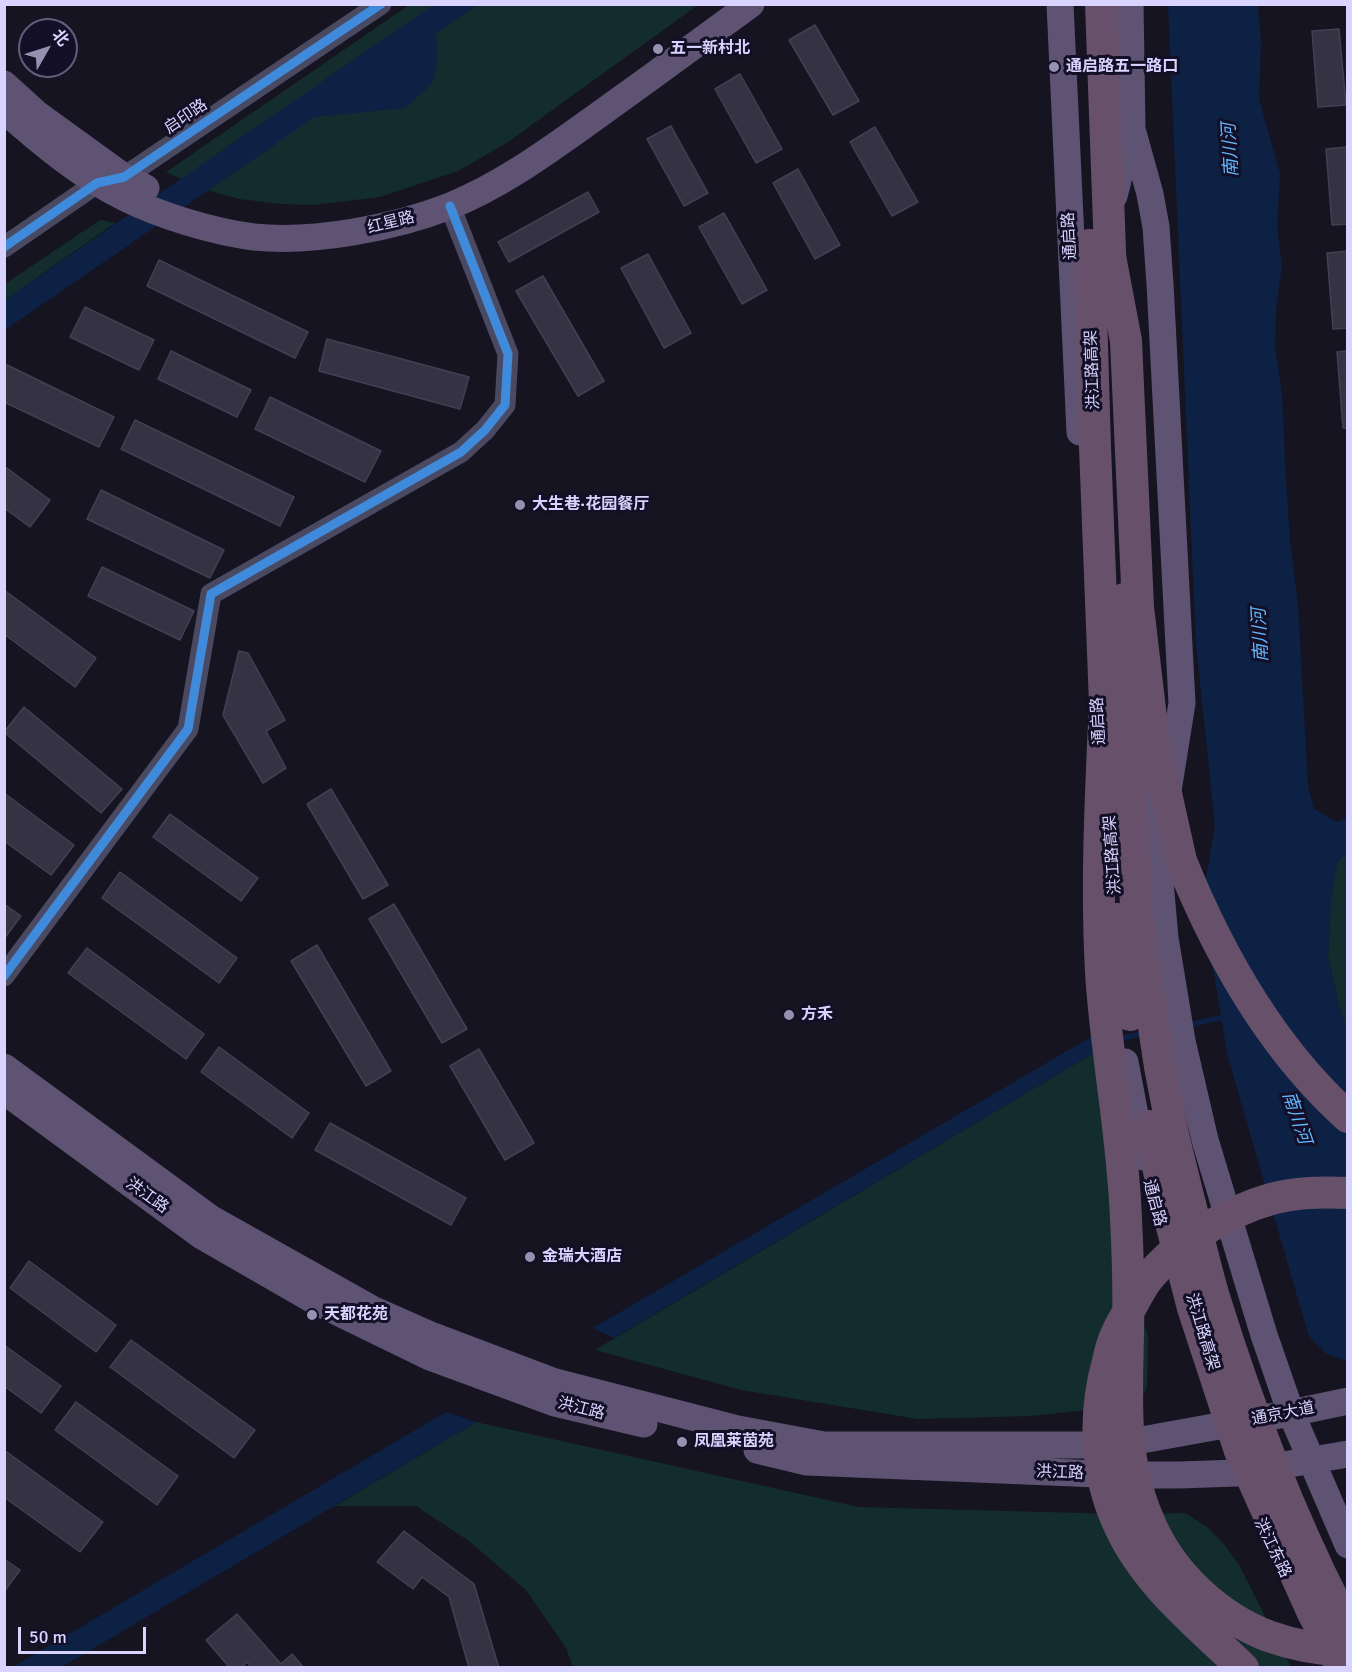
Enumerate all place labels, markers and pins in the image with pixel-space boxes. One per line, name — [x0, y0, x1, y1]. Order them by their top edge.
place label: 五一新村北 — [670, 39, 750, 59]
marker: 五一新村北 — [651, 42, 665, 56]
place label: 通启路五一路口 — [1066, 57, 1178, 77]
marker: 通启路五一路口 — [1047, 60, 1061, 74]
place label: 大生巷·花园餐厅 — [532, 495, 649, 515]
marker: 大生巷·花园餐厅 — [513, 498, 527, 512]
place label: 方禾 — [801, 1005, 833, 1025]
marker: 方禾 — [782, 1008, 796, 1022]
place label: 金瑞大酒店 — [542, 1247, 622, 1267]
marker: 金瑞大酒店 — [523, 1250, 537, 1264]
place label: 天都花苑 — [324, 1305, 388, 1325]
marker: 天都花苑 — [305, 1308, 319, 1322]
place label: 凤凰莱茵苑 — [694, 1432, 774, 1452]
marker: 凤凰莱茵苑 — [675, 1435, 689, 1449]

